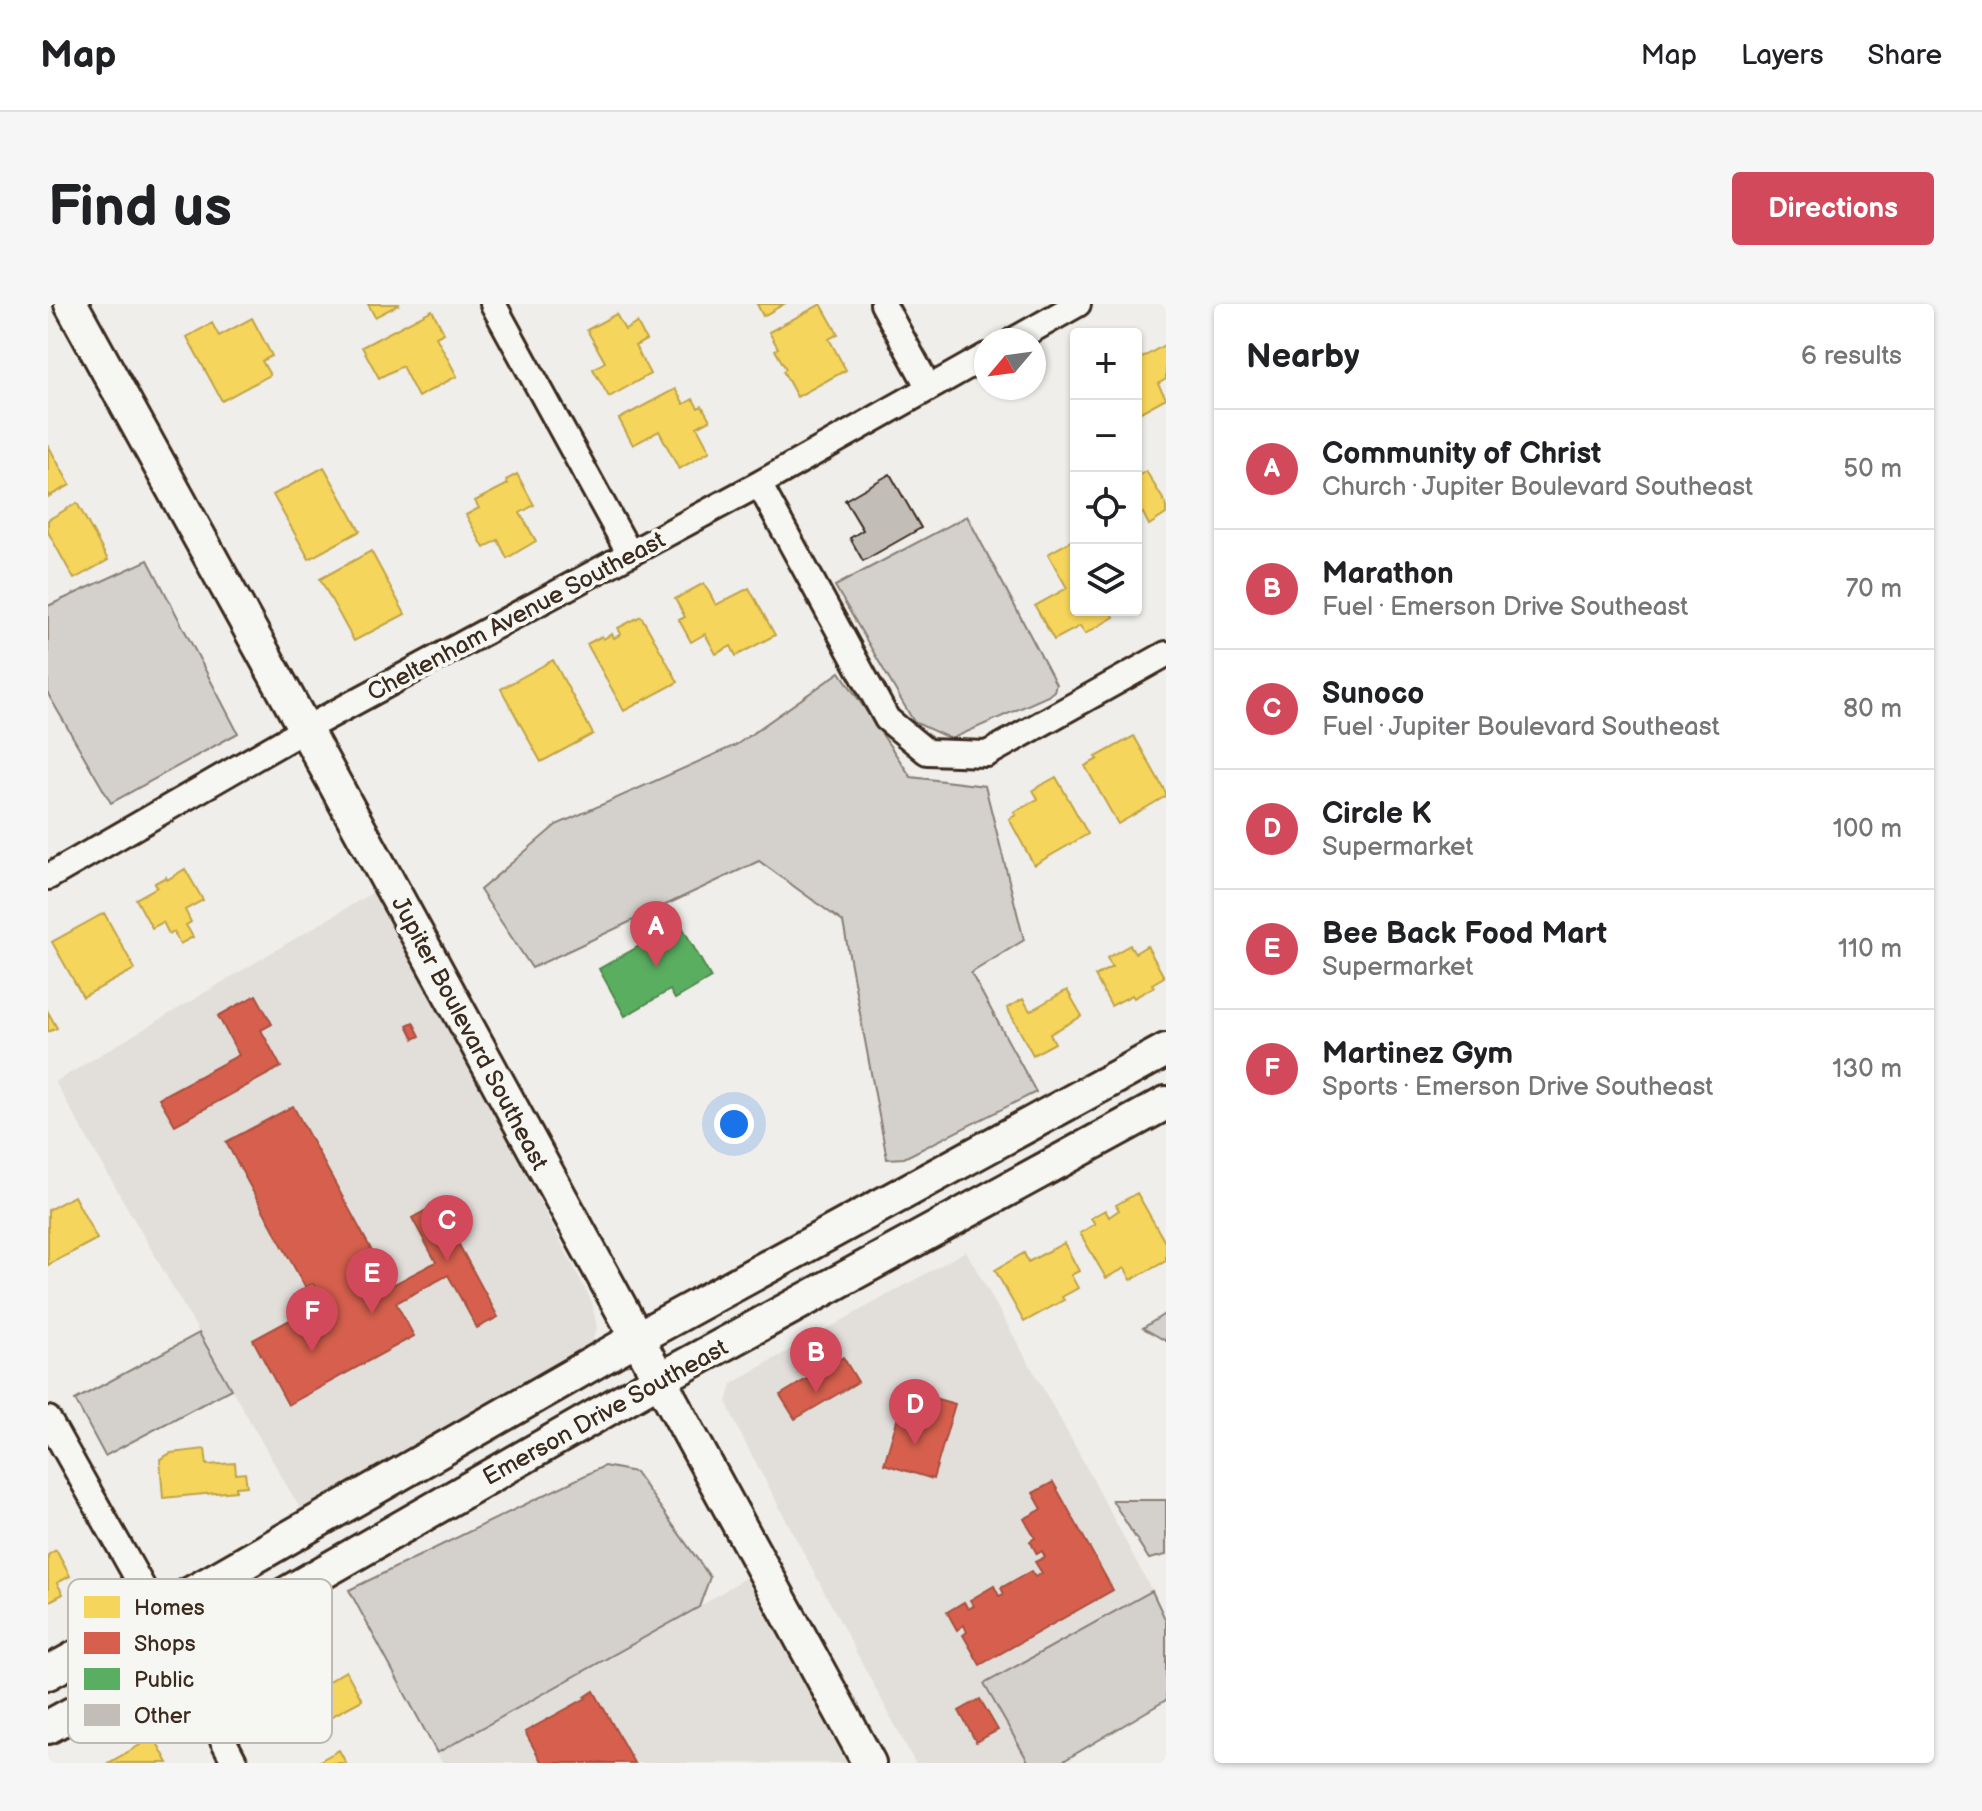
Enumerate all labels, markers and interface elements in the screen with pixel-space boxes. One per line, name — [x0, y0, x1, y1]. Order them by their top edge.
text: Map — [40, 33, 116, 78]
text: Map — [1641, 39, 1697, 72]
text: Layers — [1741, 39, 1824, 72]
text: Share — [1868, 39, 1942, 72]
button: Directions — [1732, 172, 1934, 245]
text: Find us — [48, 175, 232, 242]
north arrow — [974, 328, 1046, 400]
map controls — [1070, 328, 1142, 616]
button: + — [1070, 328, 1142, 400]
text: Nearby — [1246, 336, 1360, 377]
text: 6 results — [1801, 341, 1902, 372]
button: − — [1070, 400, 1142, 472]
text: Community of Christ — [1322, 436, 1601, 472]
text: A — [1264, 454, 1280, 485]
text: 50 m — [1843, 454, 1902, 485]
button: locate — [1070, 472, 1142, 544]
text: Church · Jupiter Boulevard Southeast — [1322, 472, 1753, 503]
street label: Cheltenham Avenue Southeast — [362, 525, 671, 707]
button: layers — [1070, 544, 1142, 616]
text: Marathon — [1322, 556, 1454, 592]
text: B — [1263, 574, 1281, 605]
text: 70 m — [1845, 574, 1902, 605]
text: Fuel · Emerson Drive Southeast — [1322, 592, 1688, 623]
text: Sunoco — [1322, 676, 1424, 712]
text: C — [1263, 694, 1281, 725]
text: 80 m — [1843, 694, 1902, 725]
text: Fuel · Jupiter Boulevard Southeast — [1322, 712, 1720, 743]
text: Circle K — [1322, 796, 1432, 832]
text: D — [1263, 814, 1281, 845]
text: 100 m — [1833, 814, 1902, 845]
text: Supermarket — [1322, 832, 1473, 863]
street label: Jupiter Boulevard Southeast — [385, 891, 554, 1176]
pin: A — [630, 901, 682, 967]
text: Bee Back Food Mart — [1322, 916, 1607, 952]
text: E — [1264, 934, 1280, 965]
text: 110 m — [1838, 934, 1902, 965]
text: Supermarket — [1322, 952, 1473, 983]
text: Martinez Gym — [1322, 1036, 1513, 1072]
text: F — [1264, 1054, 1280, 1085]
text: 130 m — [1832, 1054, 1902, 1085]
text: Sports · Emerson Drive Southeast — [1322, 1072, 1713, 1103]
your location — [714, 1104, 754, 1144]
pin: C — [421, 1195, 473, 1261]
pin: E — [346, 1248, 398, 1314]
pin: F — [286, 1286, 338, 1352]
pin: B — [790, 1327, 842, 1393]
street label: Emerson Drive Southeast — [478, 1333, 733, 1492]
pin: D — [889, 1379, 941, 1445]
legend — [68, 1579, 332, 1743]
text: Homes — [134, 1595, 205, 1622]
text: Shops — [134, 1631, 196, 1658]
text: Public — [134, 1667, 194, 1694]
text: Other — [134, 1703, 192, 1730]

